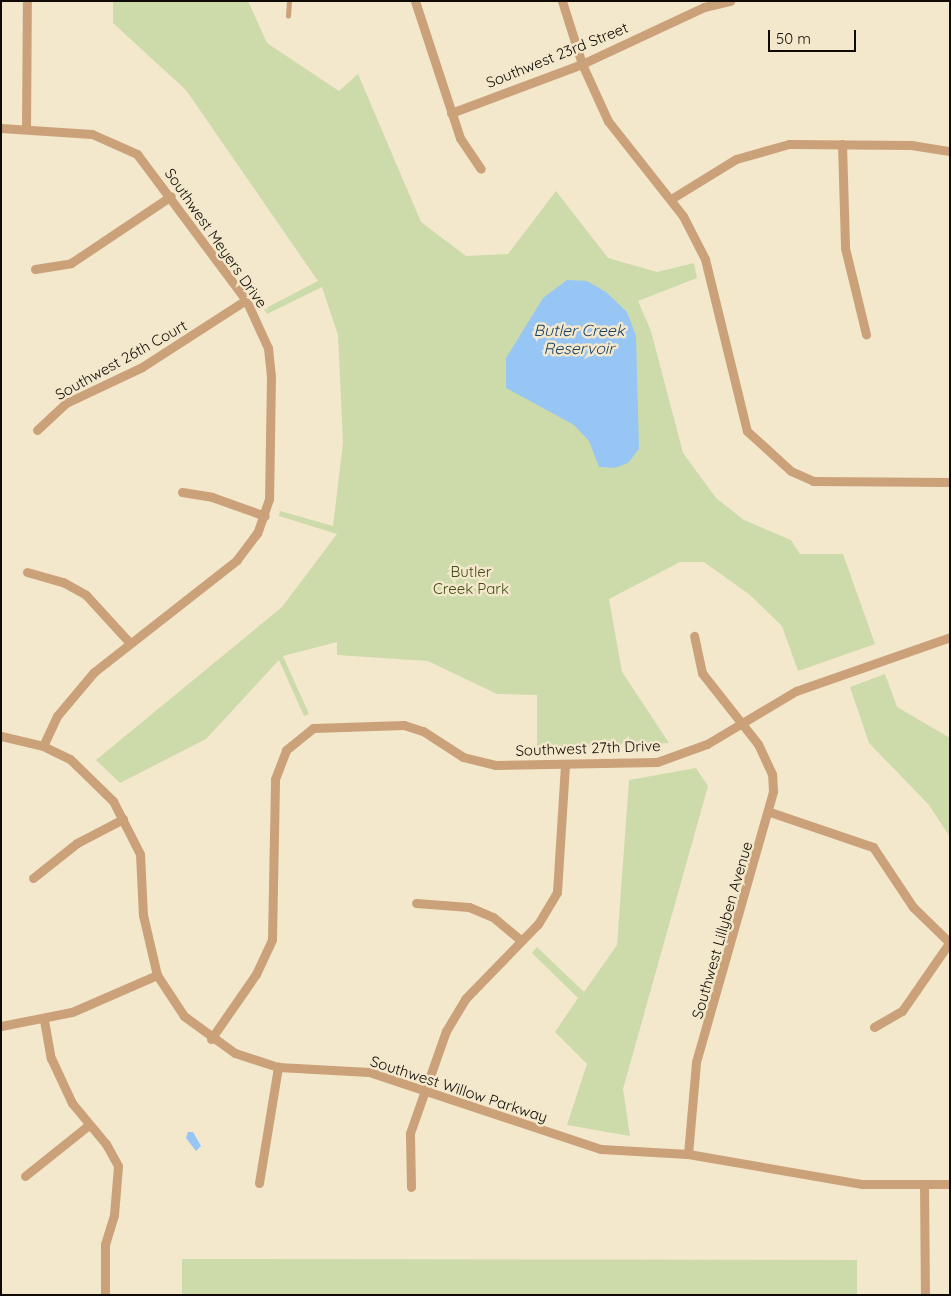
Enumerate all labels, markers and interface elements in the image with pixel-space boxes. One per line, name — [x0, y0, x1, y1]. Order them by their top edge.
street label: Southwest 23rd Street — [483, 18, 631, 92]
scale bar — [771, 20, 858, 52]
text: 50 m — [776, 29, 811, 48]
street label: Southwest Meyers Drive — [161, 165, 271, 311]
street label: Southwest 26th Court — [52, 316, 190, 404]
water label: Butler Creek Reservoir — [534, 320, 624, 358]
park label: Butler Creek Park — [433, 562, 509, 597]
street label: Southwest 27th Drive — [515, 736, 661, 760]
street label: Southwest Lillyben Avenue — [688, 839, 756, 1021]
street label: Southwest Willow Parkway — [368, 1052, 550, 1126]

